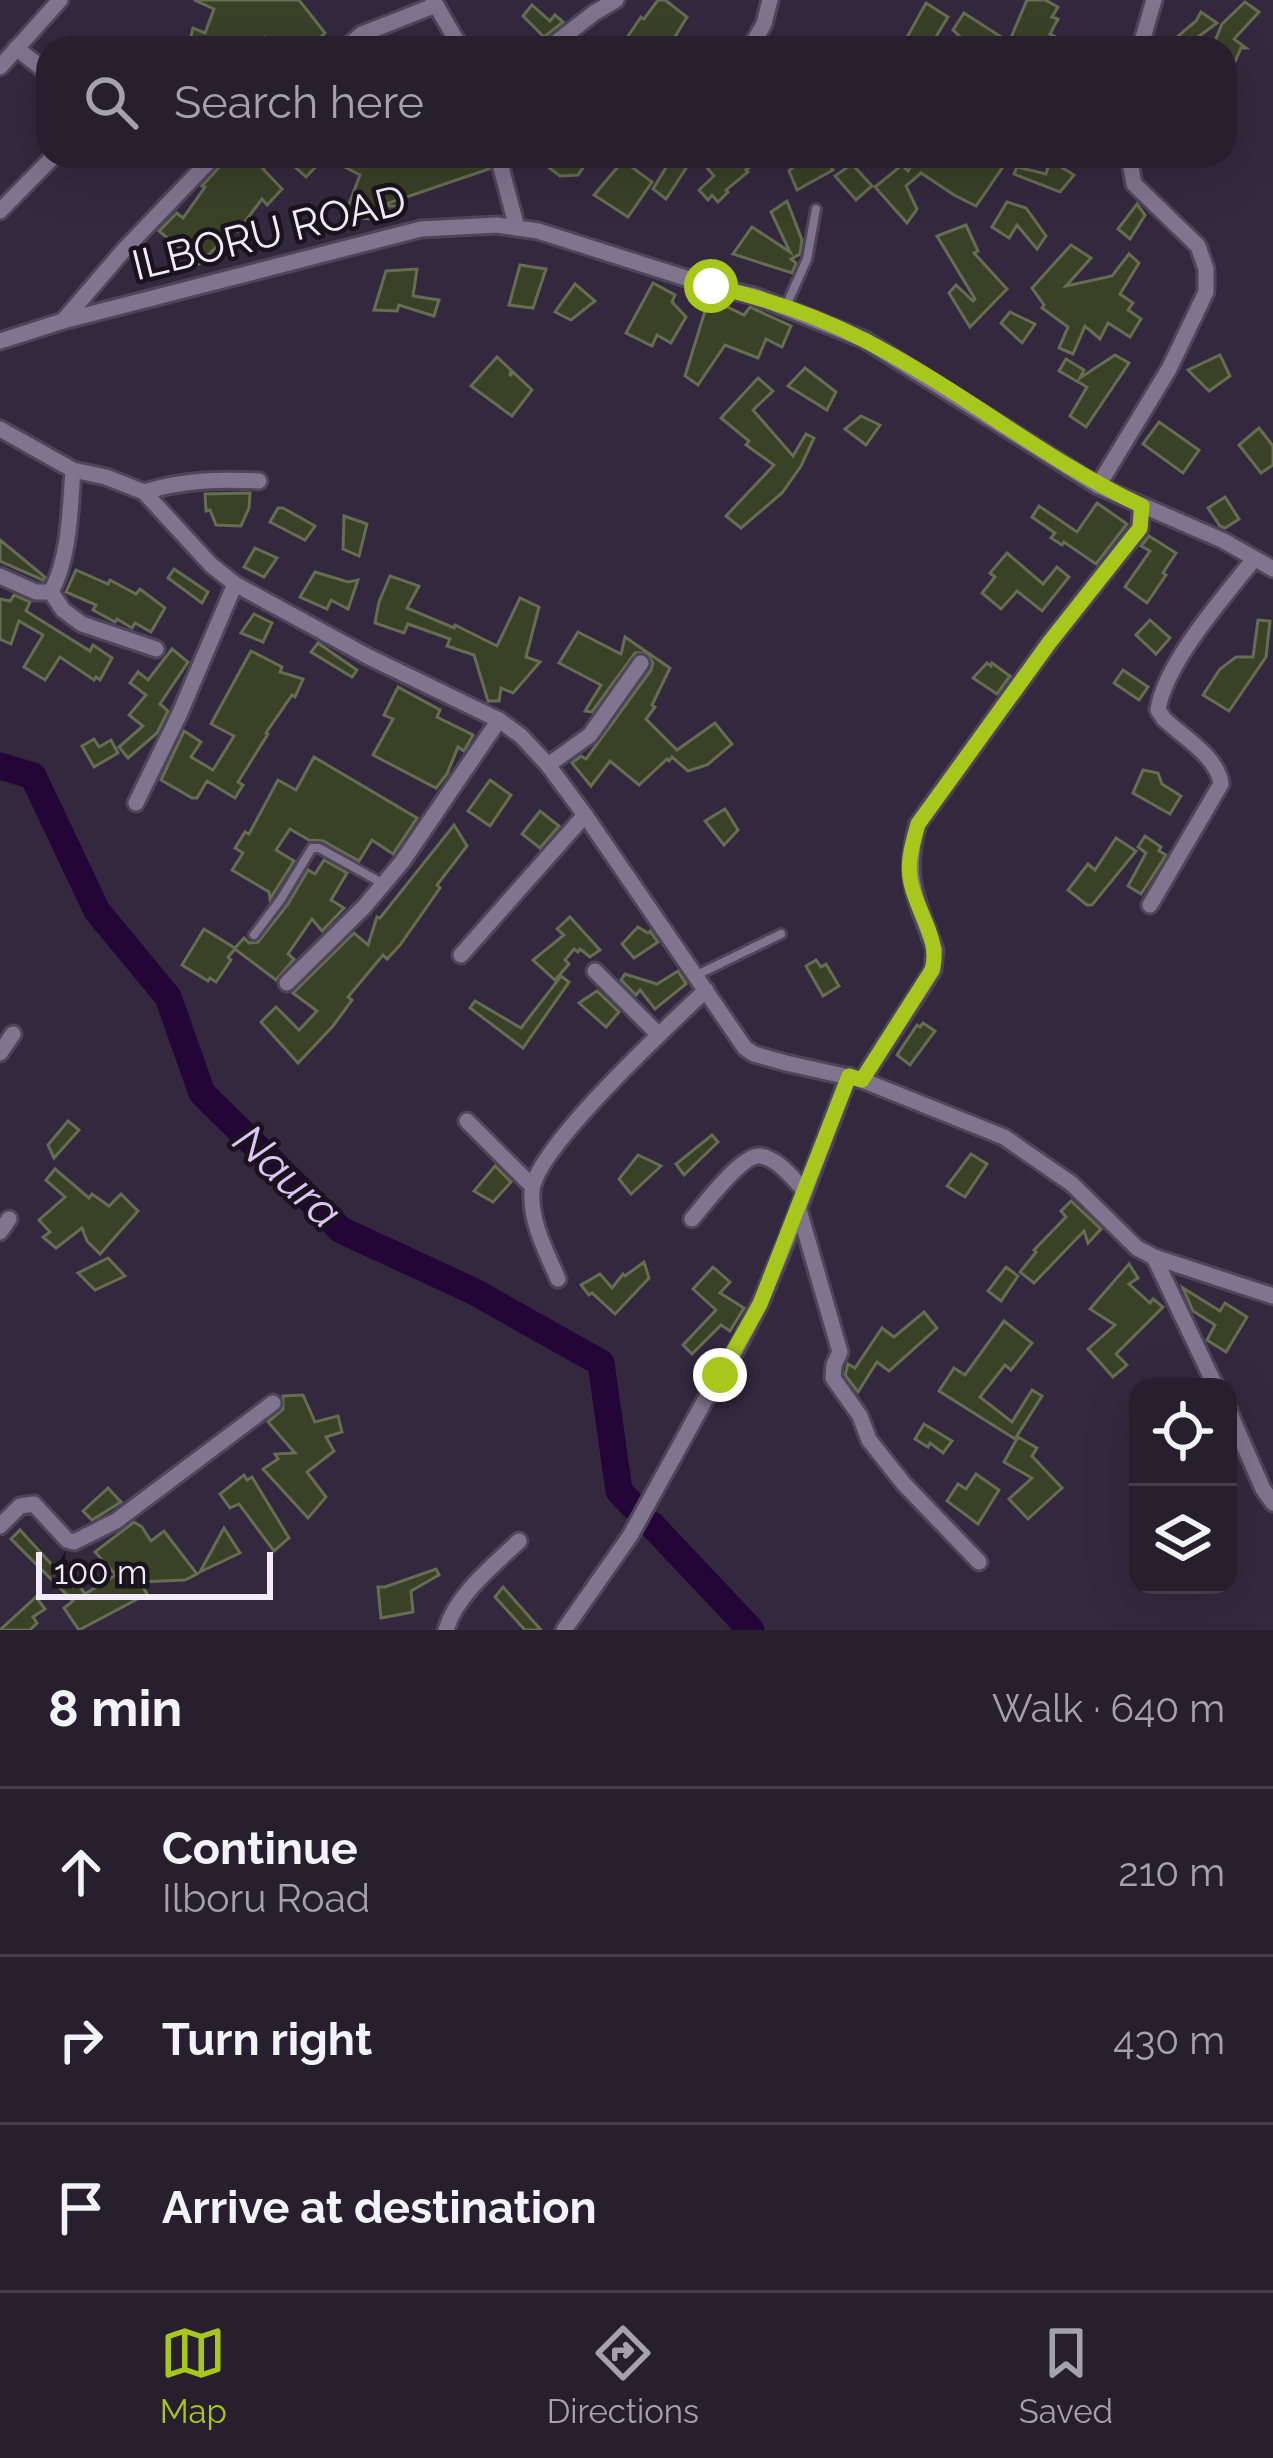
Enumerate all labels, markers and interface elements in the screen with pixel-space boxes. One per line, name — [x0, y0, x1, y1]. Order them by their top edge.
search box — [36, 36, 1237, 168]
icon: search — [78, 69, 144, 135]
text: Search here — [174, 76, 424, 129]
street label: ILBORU ROAD — [127, 175, 411, 290]
route start — [684, 259, 738, 313]
water label: Naura — [223, 1114, 352, 1239]
route end — [693, 1348, 747, 1402]
map controls — [1129, 1378, 1237, 1594]
button: locate — [1129, 1378, 1237, 1486]
button: layers — [1129, 1486, 1237, 1594]
scale bar — [36, 1546, 273, 1599]
text: 100 m — [54, 1553, 147, 1592]
text: 8 min — [48, 1678, 182, 1738]
text: Walk · 640 m — [992, 1685, 1225, 1731]
text: Continue — [162, 1822, 358, 1875]
icon: ahead — [48, 1839, 114, 1905]
text: 210 m — [1118, 1849, 1225, 1895]
text: Ilboru Road — [162, 1875, 370, 1921]
icon: right — [48, 2007, 114, 2073]
text: Turn right — [162, 2013, 372, 2066]
text: 430 m — [1113, 2017, 1225, 2063]
icon: arrive — [48, 2175, 114, 2241]
text: Arrive at destination — [162, 2181, 597, 2234]
tab: Map — [160, 2320, 227, 2431]
tab: Directions — [547, 2320, 699, 2431]
tab: Saved — [1019, 2320, 1113, 2431]

